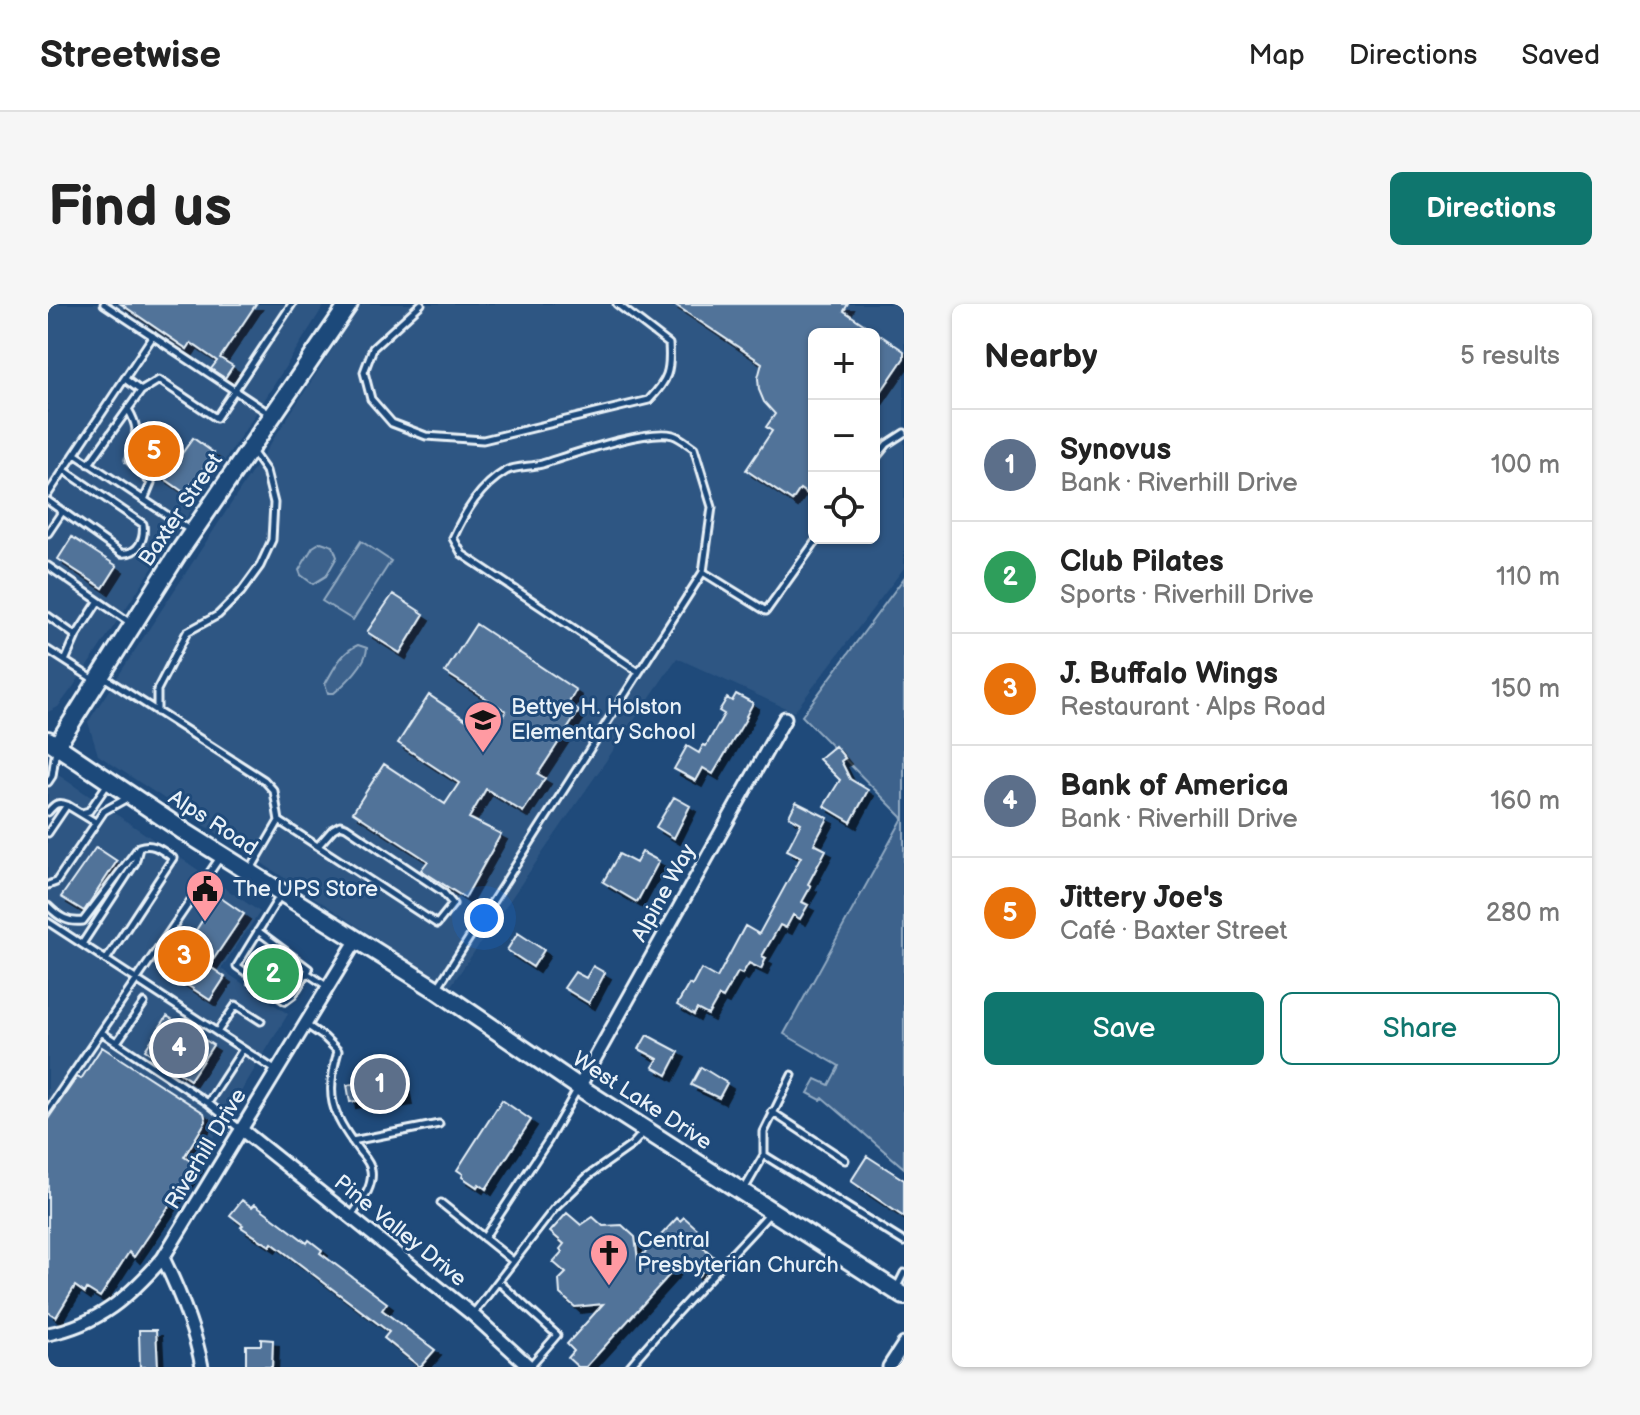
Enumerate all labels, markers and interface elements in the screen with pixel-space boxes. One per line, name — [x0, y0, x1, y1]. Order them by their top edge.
text: Streetwise — [40, 33, 221, 78]
text: Map — [1248, 39, 1305, 72]
text: Directions — [1349, 39, 1477, 72]
text: Saved — [1521, 39, 1600, 72]
button: Directions — [1390, 172, 1592, 245]
text: Find us — [48, 175, 232, 242]
map controls — [808, 328, 880, 544]
button: + — [808, 328, 880, 400]
text: Nearby — [984, 336, 1098, 377]
text: 5 results — [1460, 341, 1560, 372]
button: − — [808, 400, 880, 472]
pin: 5 — [128, 421, 180, 481]
text: Synovus — [1060, 432, 1171, 468]
street label: Baxter Street — [133, 448, 229, 572]
text: 1 — [1005, 450, 1015, 481]
text: 100 m — [1491, 450, 1560, 481]
text: Bank · Riverhill Drive — [1060, 468, 1298, 499]
button: locate — [808, 472, 880, 544]
text: Club Pilates — [1060, 544, 1224, 580]
text: 2 — [1002, 562, 1018, 593]
text: 110 m — [1496, 562, 1560, 593]
text: Sports · Riverhill Drive — [1060, 580, 1314, 611]
text: J. Buffalo Wings — [1060, 656, 1278, 692]
text: 3 — [1002, 674, 1018, 705]
text: 150 m — [1491, 674, 1560, 705]
text: Restaurant · Alps Road — [1060, 692, 1326, 723]
place label: Bettye H. Holston Elementary School — [511, 694, 696, 746]
school or university icon: Bettye H. Holston Elementary School — [462, 699, 504, 754]
text: Bank of America — [1060, 768, 1289, 804]
street label: Alps Road — [163, 784, 263, 862]
text: 4 — [1002, 786, 1018, 817]
text: 160 m — [1490, 786, 1560, 817]
text: Bank · Riverhill Drive — [1060, 804, 1298, 835]
street label: Alpine Way — [626, 839, 702, 947]
public building icon: The UPS Store — [184, 868, 226, 923]
place label: The UPS Store — [233, 876, 378, 903]
text: Jittery Joe's — [1060, 880, 1223, 916]
your location — [464, 898, 504, 938]
text: 5 — [1002, 898, 1018, 929]
text: 280 m — [1486, 898, 1560, 929]
text: Café · Baxter Street — [1060, 916, 1287, 947]
pin: 3 — [158, 926, 210, 986]
pin: 2 — [247, 944, 299, 1004]
button: Save — [984, 992, 1264, 1065]
button: Share — [1280, 992, 1560, 1065]
pin: 4 — [153, 1018, 205, 1078]
street label: West Lake Drive — [567, 1046, 717, 1156]
pin: 1 — [354, 1054, 406, 1114]
street label: Riverhill Drive — [159, 1084, 253, 1214]
street label: Pine Valley Drive — [328, 1169, 472, 1293]
place label: Central Presbyterian Church — [637, 1227, 839, 1279]
church icon: Central Presbyterian Church — [588, 1232, 630, 1287]

